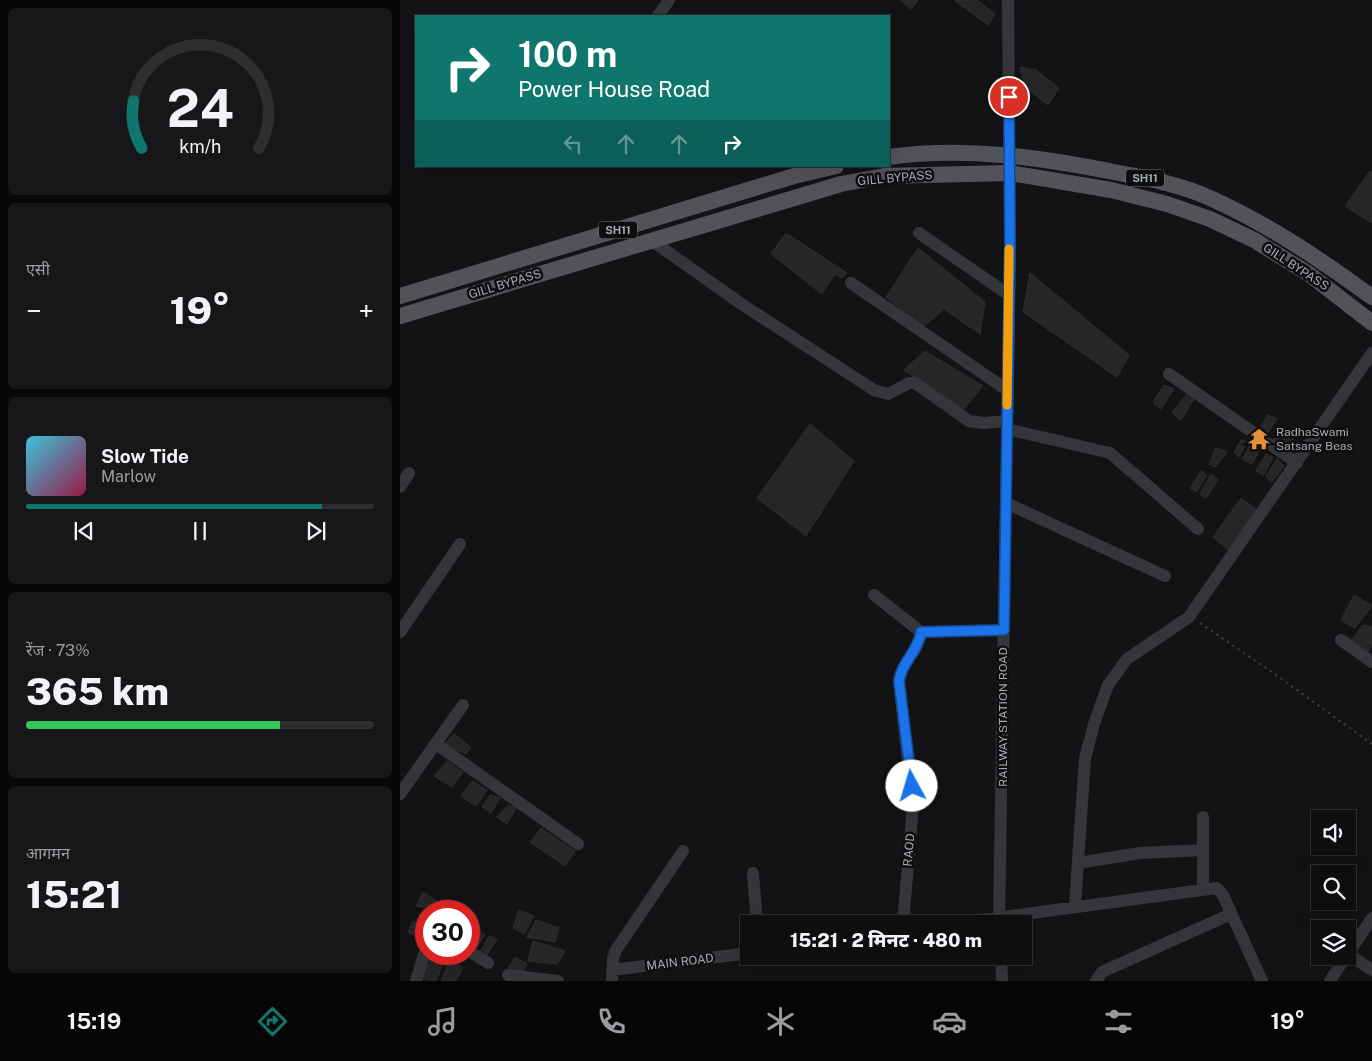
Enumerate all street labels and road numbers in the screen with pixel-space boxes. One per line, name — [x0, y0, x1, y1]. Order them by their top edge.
street label: GILL BYPASS — [857, 168, 933, 188]
road number: SH11 — [1126, 170, 1164, 187]
road number: SH11 — [599, 222, 637, 238]
street label: GILL BYPASS — [1261, 241, 1331, 293]
street label: GILL BYPASS — [467, 266, 543, 302]
street label: RAILWAY STATION ROAD — [996, 647, 1010, 787]
street label: RAOD — [901, 833, 917, 867]
street label: MAIN ROAD — [646, 951, 714, 973]

